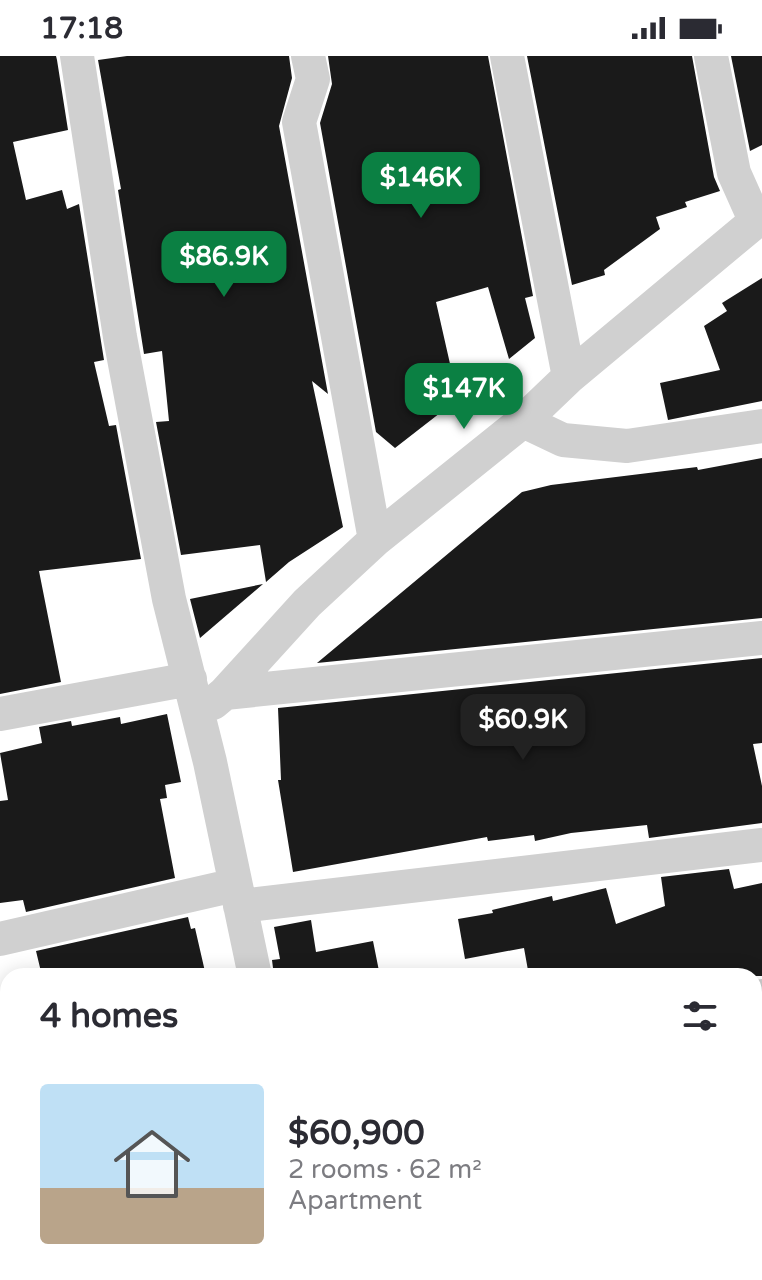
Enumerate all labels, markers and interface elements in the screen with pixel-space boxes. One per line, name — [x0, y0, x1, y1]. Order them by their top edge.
text: 17:18 — [40, 10, 123, 47]
pin: $146K — [365, 152, 477, 220]
text: $146K — [380, 162, 462, 193]
pin: $86.9K — [159, 231, 289, 299]
text: $86.9K — [179, 241, 269, 272]
pin: $147K — [408, 363, 520, 431]
text: $147K — [423, 373, 505, 404]
pin: $60.9K — [458, 694, 588, 762]
text: $60.9K — [478, 704, 568, 735]
icon: filters — [678, 994, 722, 1038]
text: 4 homes — [40, 996, 178, 1037]
text: $60,900 — [288, 1113, 425, 1154]
icon: home — [104, 1116, 200, 1212]
text: 2 rooms · 62 m² — [288, 1154, 482, 1185]
text: Apartment — [288, 1185, 422, 1216]

